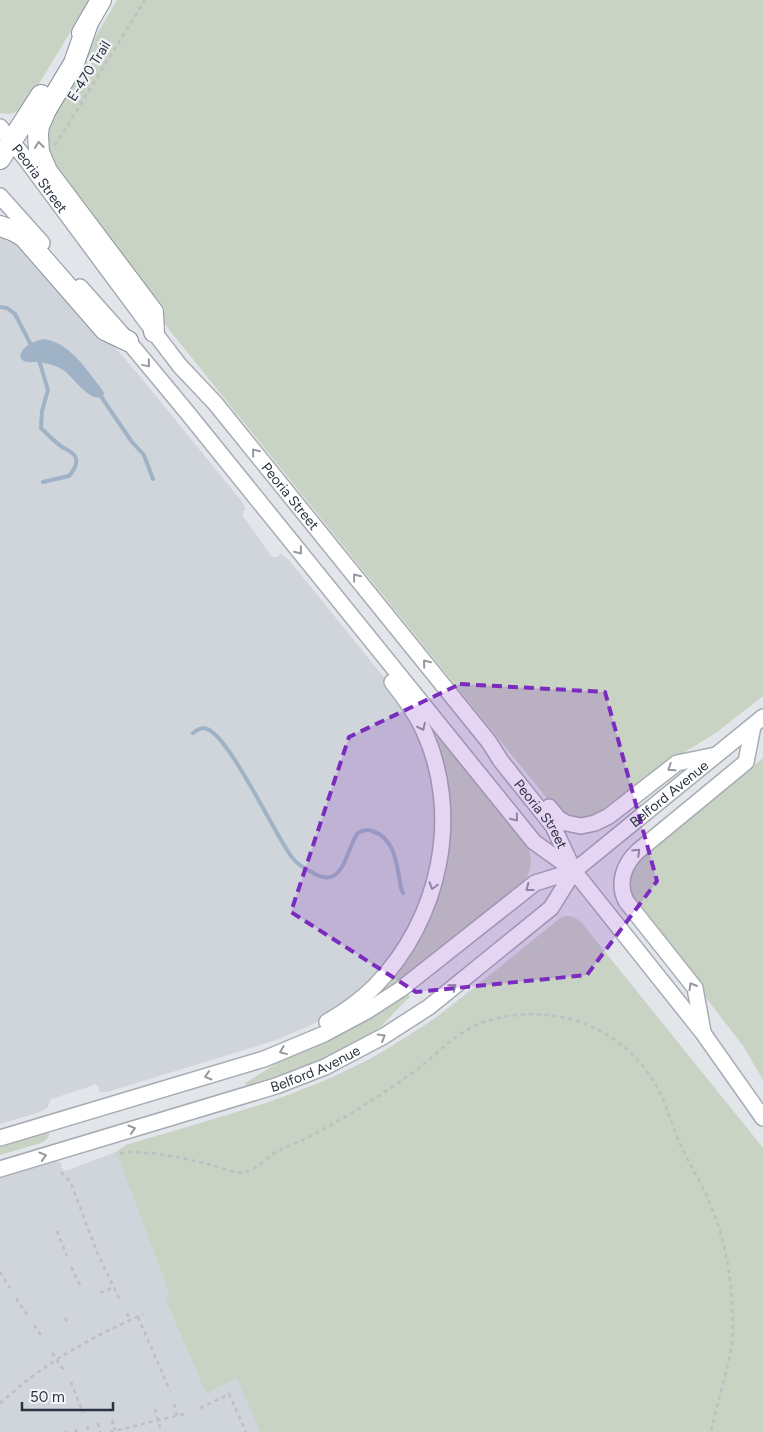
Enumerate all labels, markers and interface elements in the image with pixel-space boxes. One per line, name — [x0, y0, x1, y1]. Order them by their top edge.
street label: E-470 Trail — [64, 38, 114, 104]
one-way arrow — [34, 140, 45, 148]
street label: Peoria Street — [9, 141, 71, 216]
one-way arrow — [142, 358, 150, 367]
one-way arrow — [252, 449, 261, 458]
street label: Peoria Street — [258, 459, 323, 533]
one-way arrow — [294, 545, 302, 554]
one-way arrow — [354, 574, 362, 583]
one-way arrow — [422, 660, 431, 669]
one-way arrow — [416, 722, 426, 731]
street label: Belford Avenue — [626, 756, 712, 831]
one-way arrow — [667, 761, 676, 771]
street label: Peoria Street — [510, 776, 571, 851]
one-way arrow — [509, 812, 518, 822]
one-way arrow — [631, 849, 640, 858]
one-way arrow — [428, 881, 438, 889]
one-way arrow — [526, 883, 535, 891]
one-way arrow — [688, 983, 698, 992]
one-way arrow — [447, 985, 456, 993]
one-way arrow — [377, 1033, 386, 1043]
street label: Belford Avenue — [268, 1041, 363, 1096]
one-way arrow — [280, 1046, 288, 1056]
one-way arrow — [204, 1070, 213, 1080]
one-way arrow — [127, 1125, 135, 1135]
one-way arrow — [38, 1151, 46, 1161]
scale bar — [22, 1380, 114, 1412]
text: 50 m — [30, 1388, 65, 1406]

